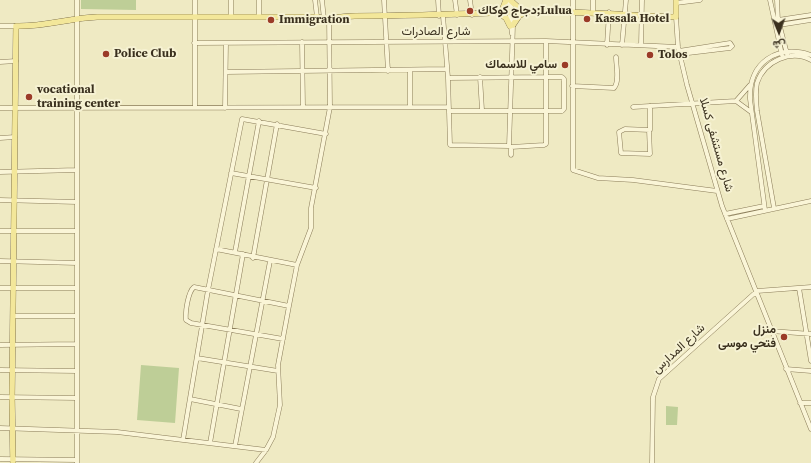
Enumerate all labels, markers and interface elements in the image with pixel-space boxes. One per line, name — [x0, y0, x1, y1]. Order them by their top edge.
place label: دجاج كوكاك;Lulua — [478, 4, 572, 18]
marker: دجاج كوكاك;Lulua — [465, 6, 475, 16]
place label: Kassala Hotel — [595, 12, 669, 26]
north arrow — [759, 12, 799, 52]
place label: Immigration — [279, 13, 350, 27]
marker: Kassala Hotel — [582, 14, 592, 24]
marker: Immigration — [266, 15, 276, 25]
street label: شارع الصادرات — [402, 25, 470, 39]
text: ش — [773, 37, 786, 52]
place label: Police Club — [114, 47, 176, 61]
place label: Tolos — [658, 48, 688, 62]
marker: Police Club — [101, 49, 111, 59]
marker: Tolos — [645, 50, 655, 60]
place label: سامي للاسماك — [485, 58, 557, 72]
marker: سامي للاسماك — [560, 60, 570, 70]
place label: vocational training center — [37, 83, 120, 111]
marker: vocational training center — [24, 92, 34, 102]
street label: شارع مستشفى كسلا — [696, 96, 736, 194]
street label: شارع المدارس — [650, 321, 708, 377]
place label: منزل فتحي موسى — [718, 323, 776, 351]
marker: منزل فتحي موسى — [779, 332, 789, 342]

